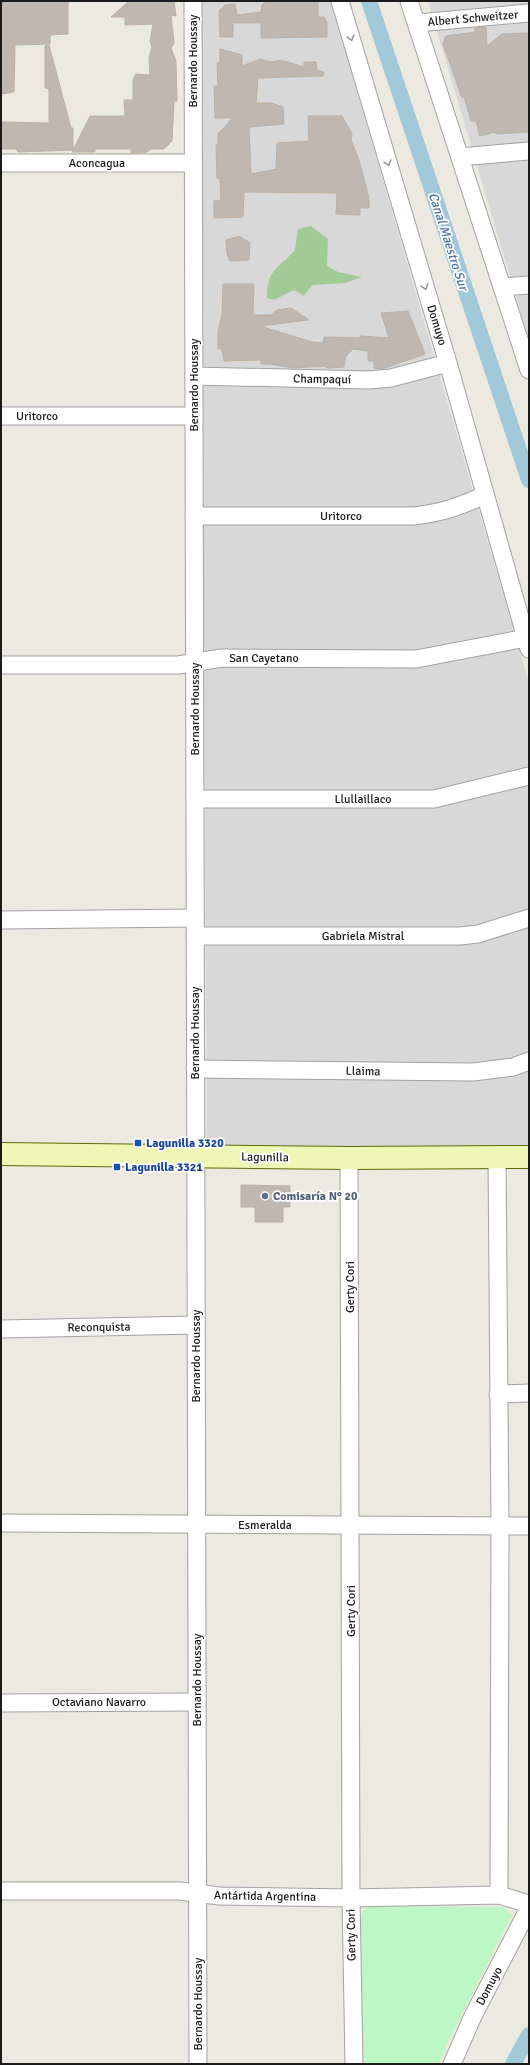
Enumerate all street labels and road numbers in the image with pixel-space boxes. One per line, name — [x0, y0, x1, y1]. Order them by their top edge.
street label: Albert Schweitzer — [427, 7, 520, 30]
street label: Bernardo Houssay — [186, 14, 201, 107]
street label: Aconcagua — [69, 156, 125, 171]
street label: Domuyo — [423, 303, 450, 347]
street label: Bernardo Houssay — [187, 338, 202, 431]
street label: Champaquí — [293, 371, 352, 388]
street label: Uritorco — [16, 409, 58, 424]
street label: Uritorco — [320, 509, 362, 524]
street label: San Cayetano — [229, 651, 299, 666]
street label: Bernardo Houssay — [188, 662, 203, 755]
street label: Llullaillaco — [334, 792, 392, 807]
street label: Gabriela Mistral — [322, 929, 405, 944]
street label: Bernardo Houssay — [188, 986, 203, 1079]
street label: Llaima — [346, 1064, 380, 1079]
street label: Lagunilla — [241, 1150, 289, 1165]
street label: Gerty Cori — [343, 1261, 358, 1313]
street label: Bernardo Houssay — [189, 1309, 204, 1402]
street label: Reconquista — [67, 1319, 131, 1336]
street label: Esmeralda — [238, 1518, 292, 1533]
street label: Gerty Cori — [344, 1585, 359, 1637]
street label: Bernardo Houssay — [190, 1633, 205, 1726]
street label: Octaviano Navarro — [52, 1695, 146, 1710]
street label: Antártida Argentina — [214, 1888, 316, 1905]
street label: Gerty Cori — [344, 1909, 359, 1961]
street label: Bernardo Houssay — [191, 1957, 206, 2050]
street label: Domuyo — [473, 1964, 506, 2008]

